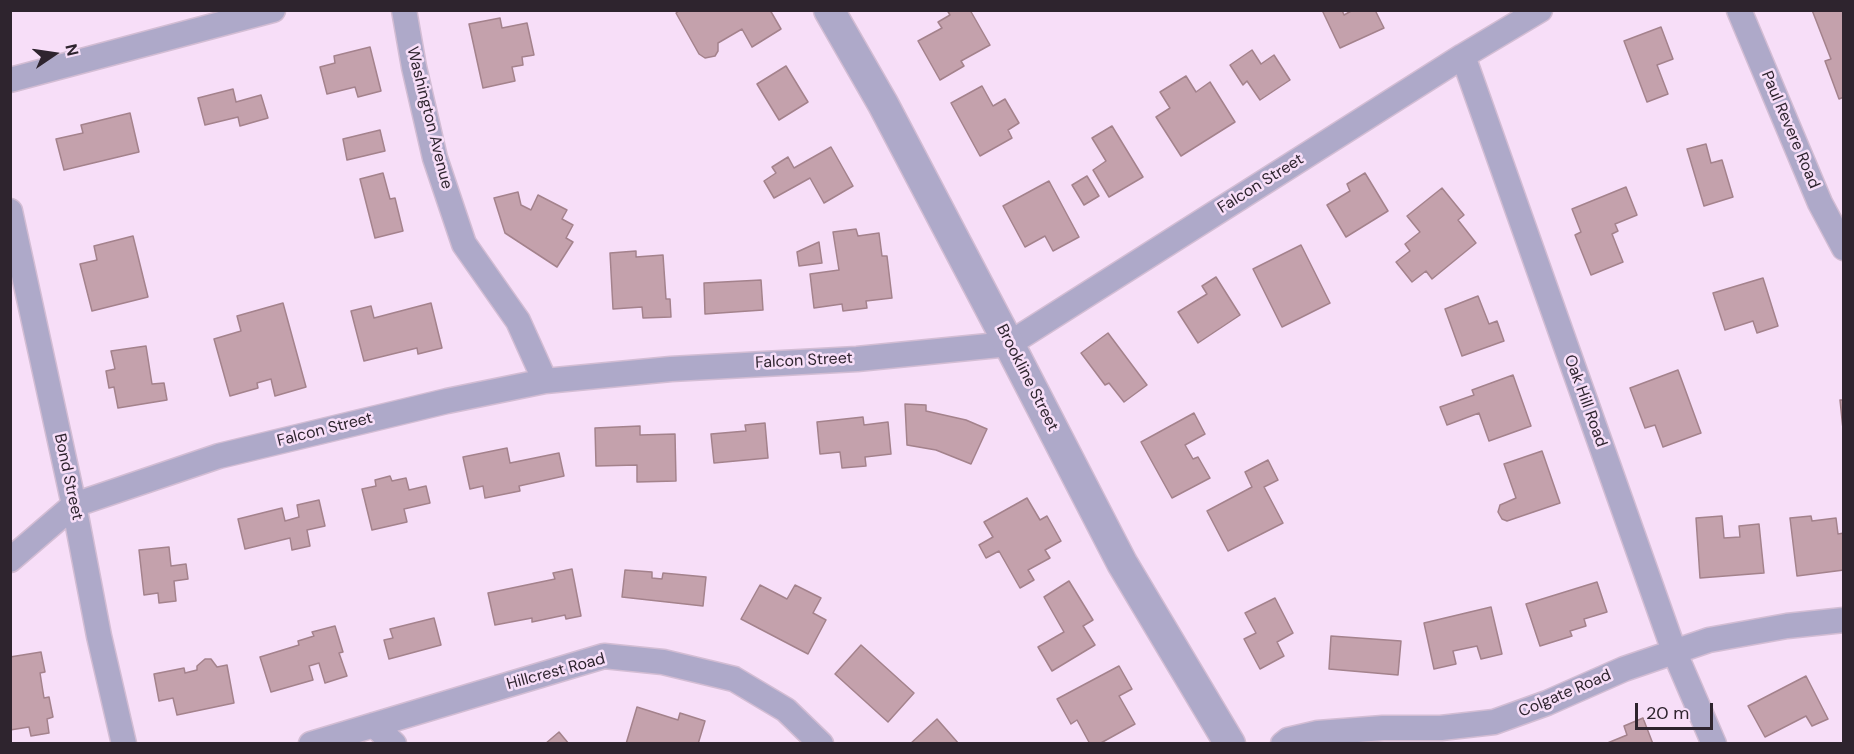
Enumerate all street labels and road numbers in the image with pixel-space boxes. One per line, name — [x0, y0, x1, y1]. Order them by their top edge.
street label: Washington Avenue — [402, 45, 456, 191]
street label: Paul Revere Road — [1757, 68, 1823, 192]
street label: Falcon Street — [1214, 150, 1308, 218]
street label: Brookline Street — [992, 321, 1062, 435]
street label: Falcon Street — [755, 349, 853, 373]
street label: Oak Hill Road — [1559, 352, 1611, 450]
street label: Falcon Street — [275, 409, 375, 451]
street label: Bond Street — [49, 432, 87, 522]
street label: Hillcrest Road — [505, 650, 607, 694]
street label: Colgate Road — [1516, 666, 1614, 722]

